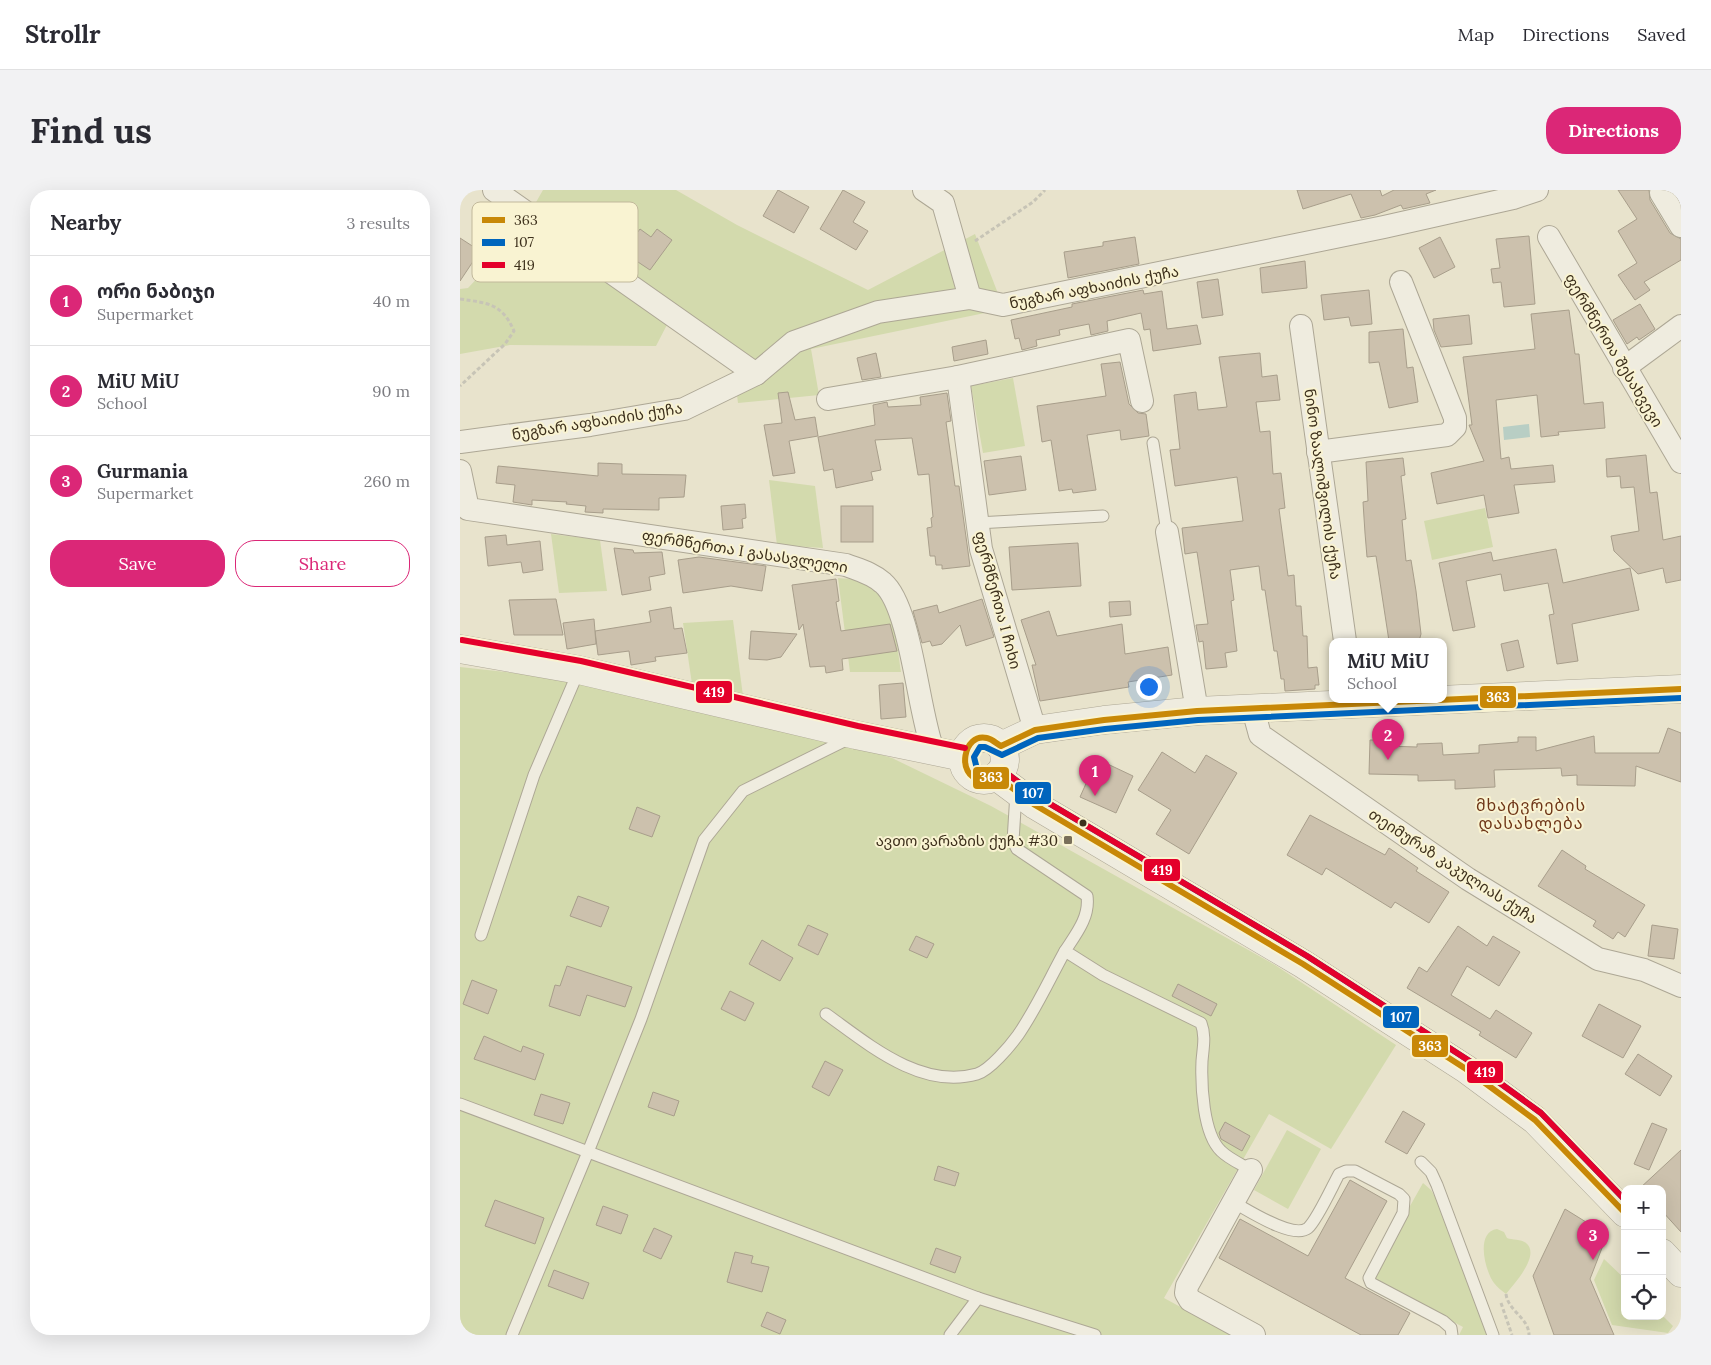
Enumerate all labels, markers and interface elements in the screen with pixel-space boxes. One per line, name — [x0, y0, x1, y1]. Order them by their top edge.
text: Strollr — [25, 19, 100, 50]
text: Map — [1458, 23, 1494, 46]
text: Directions — [1522, 23, 1609, 46]
text: Saved — [1637, 23, 1686, 46]
button: Directions — [1546, 107, 1681, 154]
text: Find us — [30, 108, 152, 153]
legend — [472, 202, 638, 282]
text: Nearby — [50, 209, 121, 236]
text: 363 — [514, 211, 538, 229]
text: 3 results — [346, 213, 410, 233]
text: 107 — [514, 233, 534, 251]
text: 419 — [514, 256, 535, 274]
street label: ნუგზარ აფხაიძის ქუჩა — [1008, 261, 1180, 313]
street label: ფერმწერთა შესახვევი — [1560, 270, 1668, 430]
text: ორი ნაბიჯი — [97, 279, 215, 303]
text: 1 — [63, 291, 69, 311]
text: 40 m — [373, 291, 410, 311]
text: Supermarket — [97, 304, 193, 324]
text: MiU MiU — [97, 369, 179, 393]
text: 2 — [62, 381, 70, 401]
text: 90 m — [372, 381, 410, 401]
street label: ნინო ზაალიშვილის ქუჩა — [1300, 387, 1346, 581]
text: School — [97, 393, 147, 413]
street label: ნუგზარ აფხაიძის ქუჩა — [510, 398, 684, 444]
text: Gurmania — [97, 459, 188, 483]
text: 3 — [62, 471, 70, 491]
text: 260 m — [364, 471, 410, 491]
text: Supermarket — [97, 483, 193, 503]
street label: ფერმწერთა I გასასვლელი — [641, 525, 849, 577]
street label: ფერმწერთა I ჩიხი — [970, 529, 1026, 671]
button: Save — [50, 540, 225, 587]
button: Share — [235, 540, 410, 587]
popup — [1329, 638, 1447, 703]
text: MiU MiU — [1347, 649, 1429, 673]
text: School — [1347, 673, 1397, 693]
your location — [1136, 674, 1162, 700]
line badge: 419 — [695, 680, 733, 704]
text: 419 — [703, 683, 725, 701]
line badge: 363 — [1479, 685, 1517, 709]
text: 363 — [1486, 688, 1510, 706]
pin: 2 — [1372, 719, 1404, 760]
pin: 1 — [1079, 755, 1111, 796]
line badge: 363 — [972, 766, 1010, 790]
text: 363 — [979, 768, 1003, 786]
line badge: 107 — [1014, 781, 1052, 805]
text: 107 — [1022, 784, 1044, 802]
district label: მხატვრების დასახლება — [1476, 795, 1586, 834]
street label: თეიმურაზ კაკულიას ქუჩა — [1365, 804, 1541, 928]
unlabelled marker — [1078, 818, 1088, 828]
place label: ავთო ვარაზის ქუჩა #30 — [876, 831, 1058, 850]
marker: ავთო ვარაზის ქუჩა #30 — [1062, 834, 1074, 846]
line badge: 419 — [1143, 858, 1181, 882]
text: 419 — [1151, 861, 1173, 879]
line badge: 107 — [1382, 1005, 1420, 1029]
text: 107 — [1390, 1008, 1412, 1026]
line badge: 363 — [1411, 1034, 1449, 1058]
text: 363 — [1418, 1037, 1442, 1055]
line badge: 419 — [1466, 1060, 1504, 1084]
text: 419 — [1474, 1063, 1496, 1081]
map controls — [1621, 1185, 1666, 1320]
button: + — [1621, 1185, 1666, 1230]
pin: 3 — [1577, 1219, 1609, 1260]
button: − — [1621, 1230, 1666, 1275]
button: locate — [1621, 1275, 1666, 1320]

